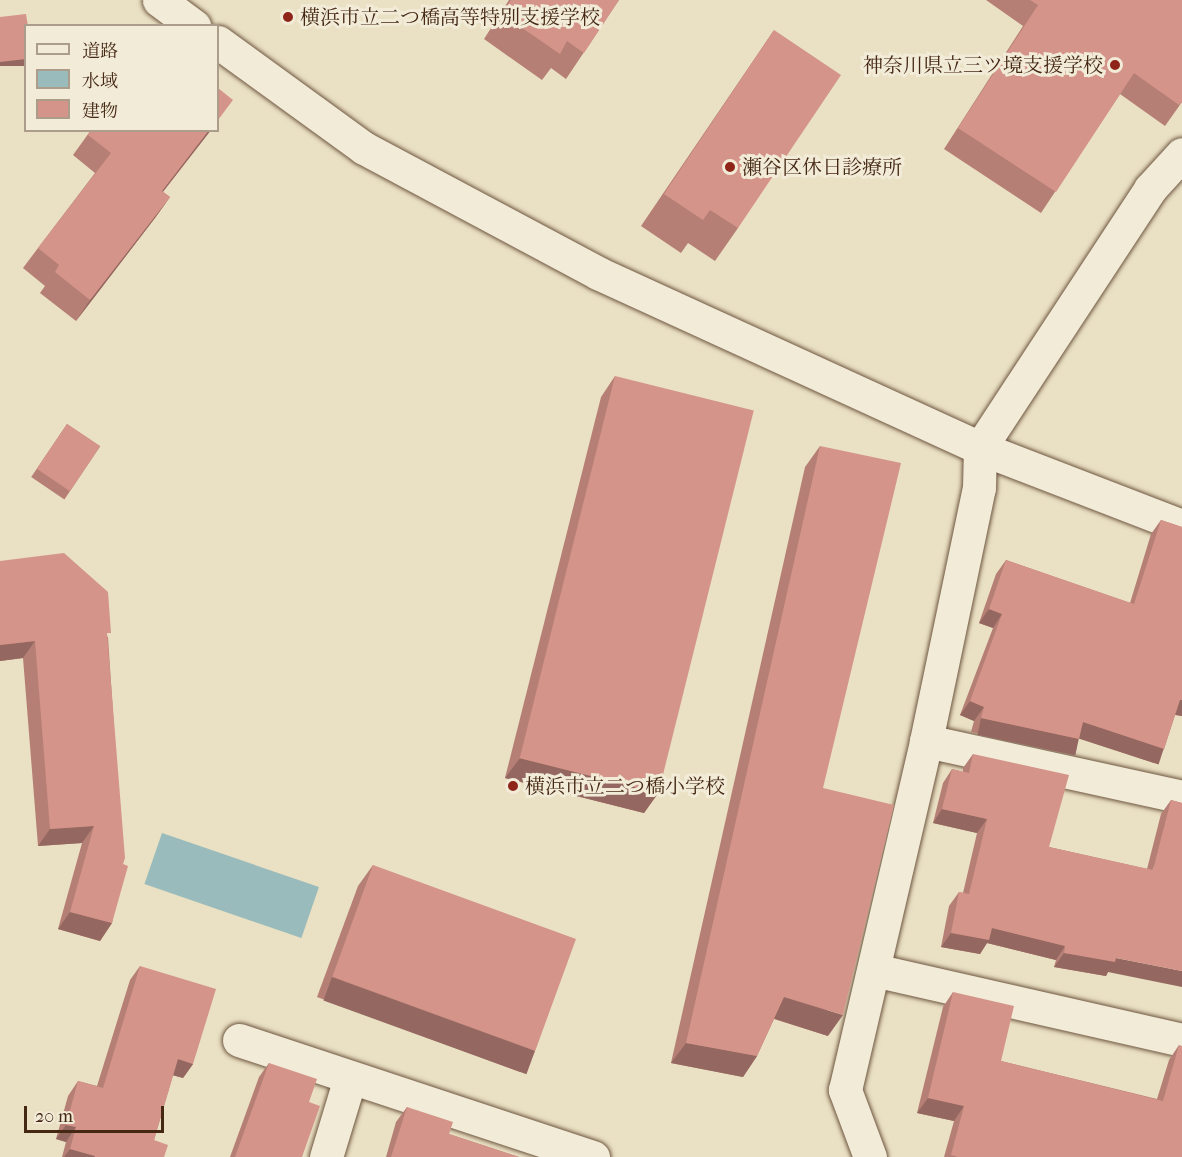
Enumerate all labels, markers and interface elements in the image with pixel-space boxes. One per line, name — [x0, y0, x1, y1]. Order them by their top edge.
place label: 横浜市立二つ橋高等特別支援学校 — [300, 5, 600, 29]
marker: 横浜市立二つ橋高等特別支援学校 — [281, 10, 295, 24]
legend — [24, 24, 219, 132]
text: 道路 — [82, 41, 118, 62]
place label: 神奈川県立三ツ境支援学校 — [863, 53, 1103, 77]
marker: 神奈川県立三ツ境支援学校 — [1108, 58, 1122, 72]
text: 水域 — [82, 71, 118, 92]
text: 建物 — [82, 101, 118, 122]
place label: 瀬谷区休日診療所 — [742, 155, 902, 179]
marker: 瀬谷区休日診療所 — [723, 160, 737, 174]
place label: 横浜市立二つ橋小学校 — [525, 774, 725, 798]
marker: 横浜市立二つ橋小学校 — [506, 779, 520, 793]
scale bar — [27, 1094, 166, 1132]
text: 20 m — [35, 1106, 73, 1127]

